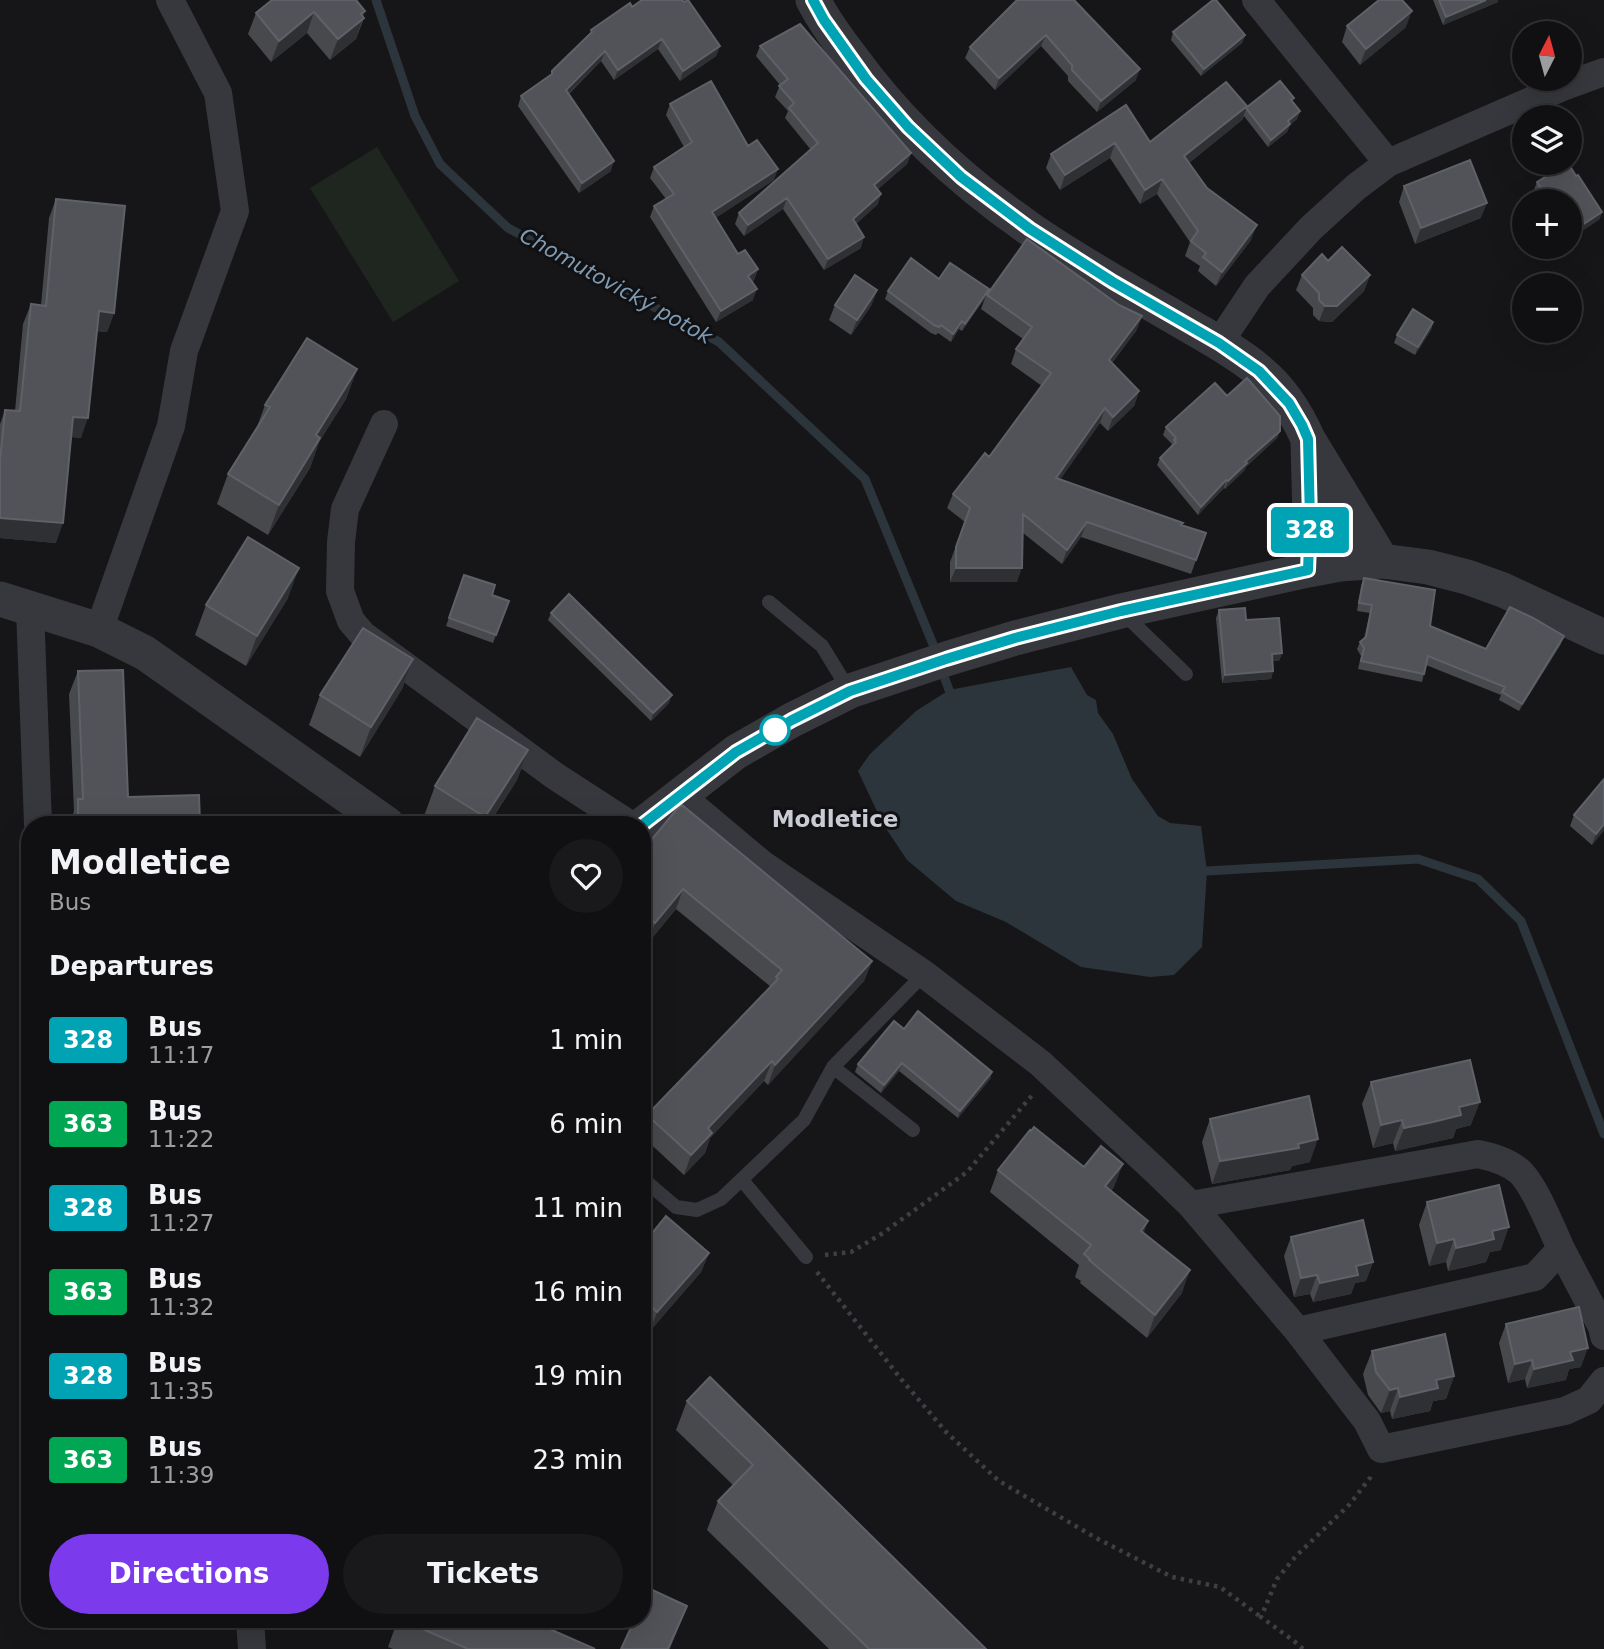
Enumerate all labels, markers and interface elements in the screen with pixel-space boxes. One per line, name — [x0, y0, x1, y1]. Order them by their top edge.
north arrow — [1512, 21, 1582, 91]
map controls — [1512, 21, 1582, 343]
button: layers — [1512, 105, 1582, 175]
button: + — [1512, 189, 1582, 259]
water label: Chomutovický potok — [516, 223, 717, 349]
button: − — [1512, 273, 1582, 343]
line badge: 328 — [1270, 507, 1350, 553]
text: 328 — [1285, 516, 1335, 544]
unlabelled marker — [760, 715, 790, 745]
district label: Modletice — [772, 806, 898, 832]
button: heart — [549, 839, 623, 913]
text: Modletice — [49, 843, 231, 882]
text: Bus — [49, 889, 91, 915]
text: Departures — [49, 951, 214, 981]
text: Bus — [148, 1012, 202, 1042]
text: 1 min — [549, 1025, 623, 1055]
text: 328 — [63, 1026, 113, 1054]
text: 11:17 — [148, 1042, 214, 1068]
text: Bus — [148, 1096, 202, 1126]
text: 6 min — [549, 1109, 623, 1139]
text: 363 — [63, 1110, 113, 1138]
text: 11:22 — [148, 1126, 214, 1152]
text: Bus — [148, 1180, 202, 1210]
text: 11 min — [533, 1193, 623, 1223]
text: 328 — [63, 1194, 113, 1222]
text: 11:27 — [148, 1210, 214, 1236]
text: Bus — [148, 1264, 202, 1294]
text: 16 min — [533, 1277, 623, 1307]
text: 363 — [63, 1278, 113, 1306]
text: 11:32 — [148, 1294, 214, 1320]
text: Bus — [148, 1348, 202, 1378]
text: 19 min — [533, 1361, 623, 1391]
text: 328 — [63, 1362, 113, 1390]
text: 11:35 — [148, 1378, 214, 1404]
text: Bus — [148, 1432, 202, 1462]
text: 23 min — [533, 1445, 623, 1475]
text: 363 — [63, 1446, 113, 1474]
text: 11:39 — [148, 1462, 214, 1488]
button: Directions — [49, 1534, 329, 1614]
button: Tickets — [343, 1534, 623, 1614]

